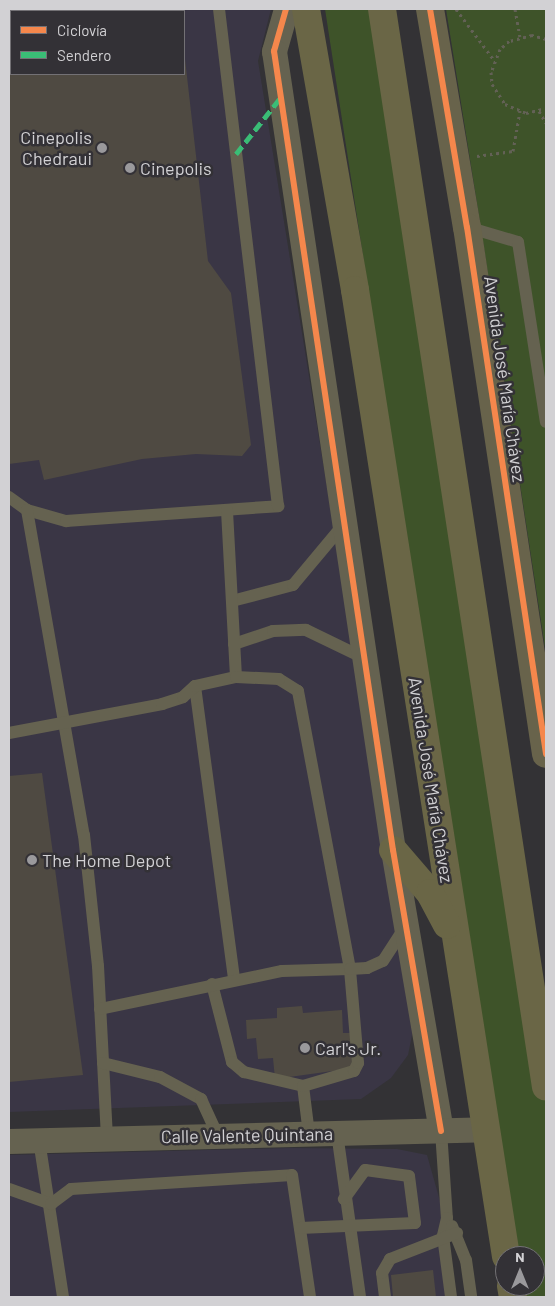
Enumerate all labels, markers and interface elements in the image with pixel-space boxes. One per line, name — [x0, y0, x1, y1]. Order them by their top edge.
legend — [10, 10, 185, 75]
text: Ciclovía — [57, 21, 107, 39]
text: Sendero — [57, 46, 111, 64]
place label: Cinepolis Chedraui — [20, 127, 92, 170]
marker: Cinepolis Chedraui — [96, 142, 108, 154]
place label: Cinepolis — [140, 157, 212, 179]
marker: Cinepolis — [124, 162, 136, 174]
street label: Avenida José María Chávez — [480, 275, 530, 483]
street label: Avenida José María Chávez — [404, 676, 458, 884]
place label: The Home Depot — [42, 849, 171, 871]
marker: The Home Depot — [26, 854, 38, 866]
place label: Carl's Jr. — [315, 1037, 381, 1059]
marker: Carl's Jr. — [299, 1042, 311, 1054]
street label: Calle Valente Quintana — [161, 1123, 333, 1147]
north arrow — [495, 1246, 545, 1296]
text: N — [515, 1248, 525, 1265]

